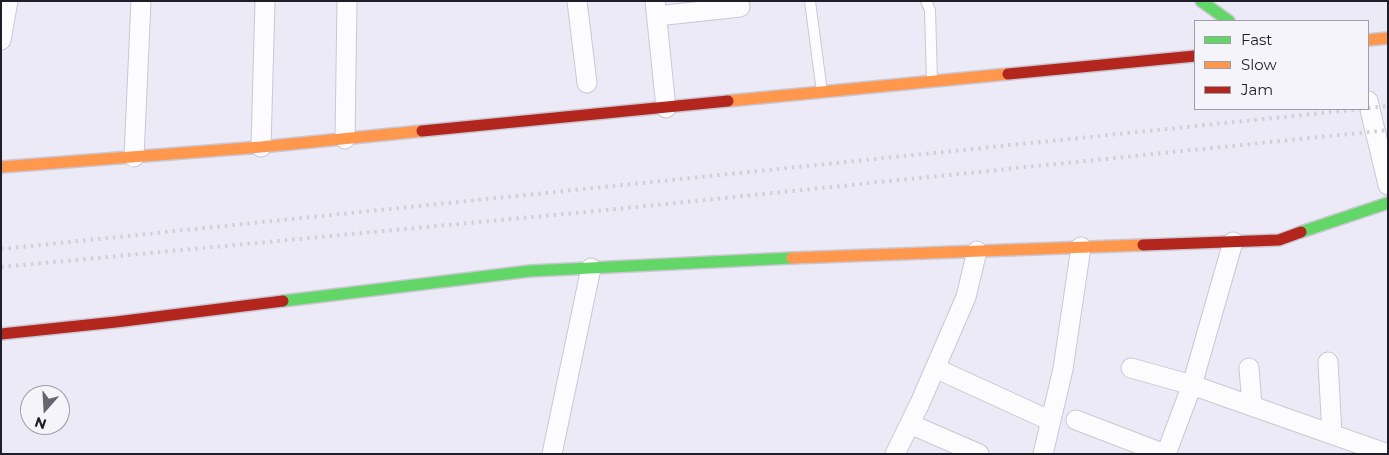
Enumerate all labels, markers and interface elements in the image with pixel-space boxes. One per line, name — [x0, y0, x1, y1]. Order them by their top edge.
legend — [1194, 20, 1369, 110]
text: Fast — [1241, 30, 1272, 49]
text: Slow — [1241, 55, 1277, 74]
text: Jam — [1241, 80, 1273, 99]
north arrow — [20, 385, 70, 435]
text: N — [32, 413, 49, 434]

